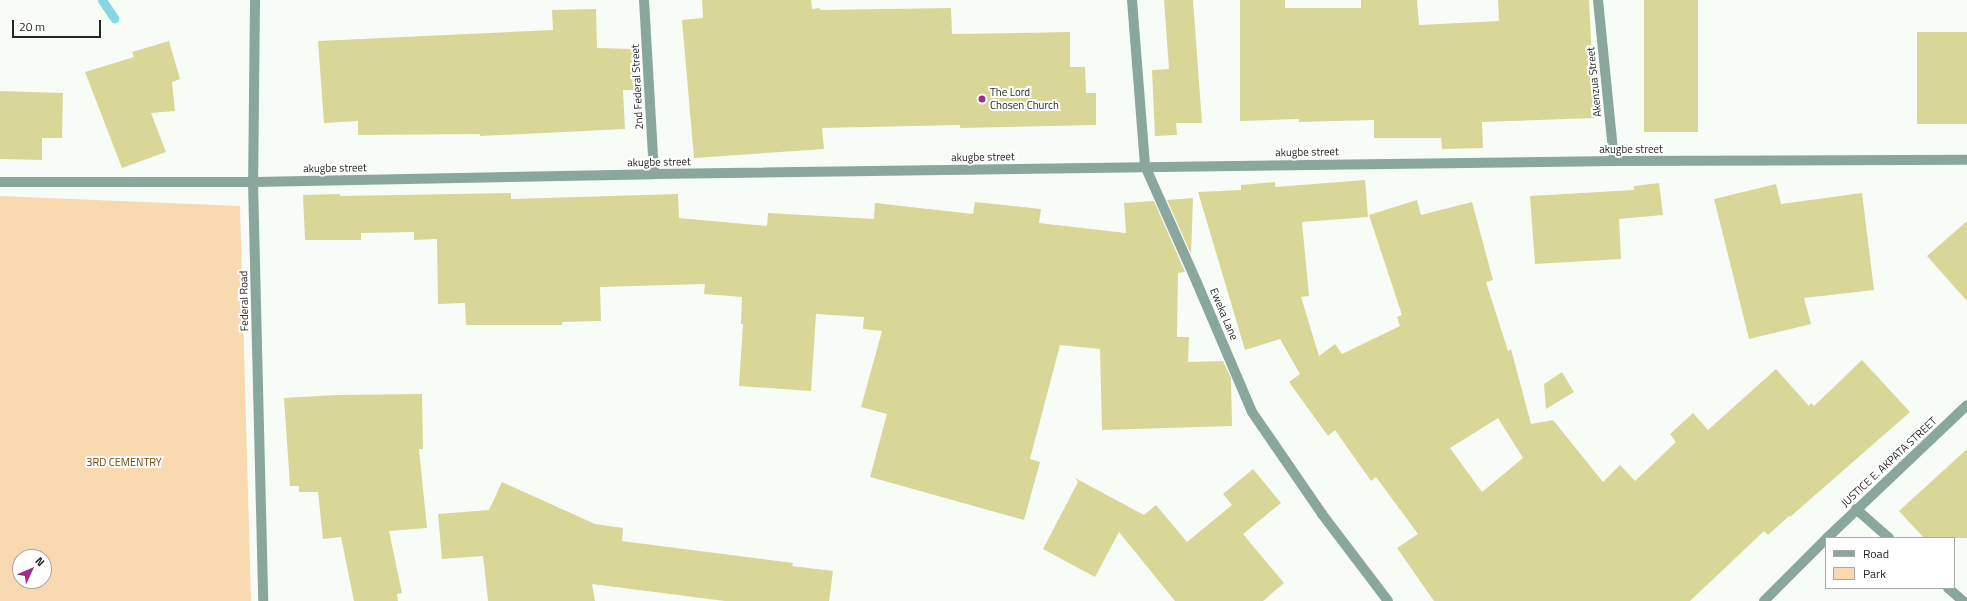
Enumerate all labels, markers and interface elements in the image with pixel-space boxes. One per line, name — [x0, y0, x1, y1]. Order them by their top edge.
scale bar — [14, 12, 103, 38]
text: 20 m — [19, 17, 45, 36]
street label: 2nd Federal Street — [628, 44, 646, 130]
street label: Akenzua Street — [1584, 46, 1604, 118]
place label: The Lord Chosen Church — [990, 86, 1059, 112]
marker: The Lord Chosen Church — [977, 94, 987, 104]
street label: akugbe street — [1599, 142, 1663, 156]
street label: akugbe street — [1275, 145, 1339, 159]
street label: akugbe street — [951, 150, 1015, 164]
street label: akugbe street — [627, 155, 691, 169]
street label: akugbe street — [303, 161, 367, 175]
street label: Federal Road — [237, 271, 251, 331]
street label: Eweka Lane — [1207, 286, 1241, 342]
street label: JUSTICE E. AKPATA STREET — [1838, 414, 1940, 510]
park label: 3RD CEMENTRY — [86, 455, 162, 469]
legend — [1825, 537, 1955, 589]
text: Road — [1863, 544, 1889, 563]
north arrow — [12, 549, 52, 589]
text: N — [32, 553, 48, 570]
text: Park — [1863, 564, 1886, 583]

